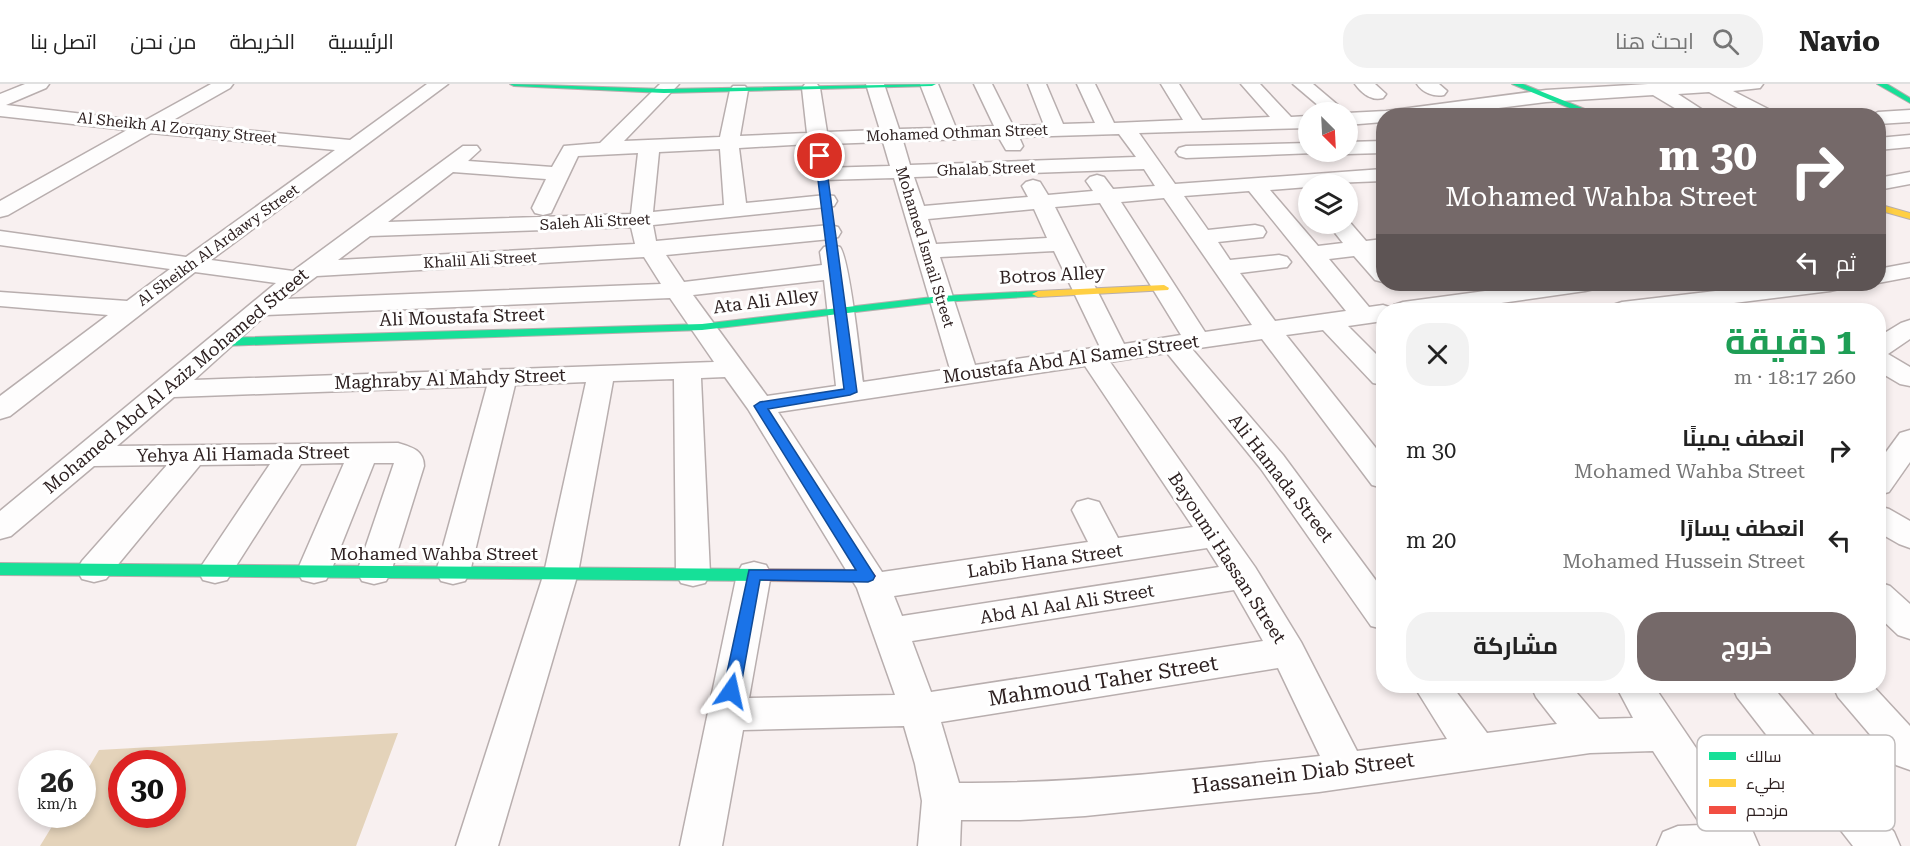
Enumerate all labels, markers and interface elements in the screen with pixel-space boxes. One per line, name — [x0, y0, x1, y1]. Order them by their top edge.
search box — [1343, 14, 1763, 68]
icon: search — [1709, 25, 1742, 58]
text: Navio — [1799, 25, 1880, 58]
text: ابحث هنا — [1615, 29, 1694, 54]
text: اتصل بنا — [30, 30, 97, 54]
text: من نحن — [130, 30, 197, 54]
text: الخريطة — [230, 30, 295, 54]
text: الرئيسية — [328, 30, 394, 54]
north arrow — [1298, 102, 1358, 162]
map controls — [1298, 102, 1358, 234]
street label: Al Sheikh Al Zorqany Street — [76, 109, 278, 147]
street label: Mohamed Othman Street — [866, 121, 1049, 145]
pin — [794, 130, 845, 181]
text: 30 m — [1659, 131, 1757, 180]
icon: right — [1778, 132, 1856, 210]
icon: arrive — [803, 139, 836, 172]
street label: Ghalab Street — [936, 158, 1036, 180]
street label: Mohamed Ismail Street — [892, 164, 958, 330]
button: layers — [1298, 174, 1358, 234]
street label: Al Sheikh Al Ardawy Street — [134, 180, 303, 310]
text: Mohamed Wahba Street — [1445, 181, 1757, 213]
street label: Saleh Ali Street — [539, 210, 651, 234]
icon: left — [1791, 246, 1824, 279]
street label: Khalil Ali Street — [423, 248, 538, 272]
text: ثم — [1836, 251, 1856, 276]
street label: Botros Alley — [999, 261, 1106, 288]
street label: Mohamed Abd Al Aziz Mohamed Street — [39, 263, 312, 498]
street label: Ata Ali Alley — [712, 284, 820, 317]
street label: Ali Moustafa Street — [379, 303, 545, 330]
text: 1 دقيقة — [1725, 321, 1856, 363]
button: close — [1406, 323, 1469, 386]
street label: Moustafa Abd Al Samei Street — [942, 330, 1200, 387]
street label: Maghraby Al Mahdy Street — [334, 364, 566, 393]
text: 260 m · 18:17 — [1734, 365, 1856, 389]
street label: Ali Hamada Street — [1225, 409, 1338, 546]
text: انعطف يمينًا — [1682, 426, 1805, 451]
icon: right — [1823, 434, 1856, 467]
text: 30 m — [1406, 438, 1456, 463]
street label: Yehya Ali Hamada Street — [136, 441, 350, 466]
text: Mohamed Wahba Street — [1574, 459, 1805, 483]
street label: Bayoumi Hassan Street — [1164, 468, 1291, 647]
text: انعطف يسارًا — [1679, 516, 1805, 541]
icon: left — [1823, 524, 1856, 557]
text: 20 m — [1406, 528, 1456, 553]
street label: Labib Hana Street — [966, 539, 1124, 582]
street label: Mohamed Wahba Street — [330, 543, 538, 564]
text: Mohamed Hussein Street — [1562, 549, 1805, 573]
street label: Abd Al Aal Ali Street — [978, 579, 1156, 628]
button: مشاركة — [1406, 612, 1625, 681]
button: خروج — [1637, 612, 1856, 681]
street label: Mahmoud Taher Street — [987, 651, 1220, 711]
position arrow — [699, 659, 763, 723]
legend — [1697, 735, 1895, 831]
street label: Hassanein Diab Street — [1190, 747, 1416, 799]
text: سالك — [1746, 747, 1781, 766]
speed limit sign: 30 — [108, 750, 186, 828]
text: 26 — [40, 764, 74, 799]
text: بطيء — [1746, 774, 1785, 797]
text: km/h — [37, 795, 77, 813]
text: مزدحم — [1746, 801, 1788, 822]

